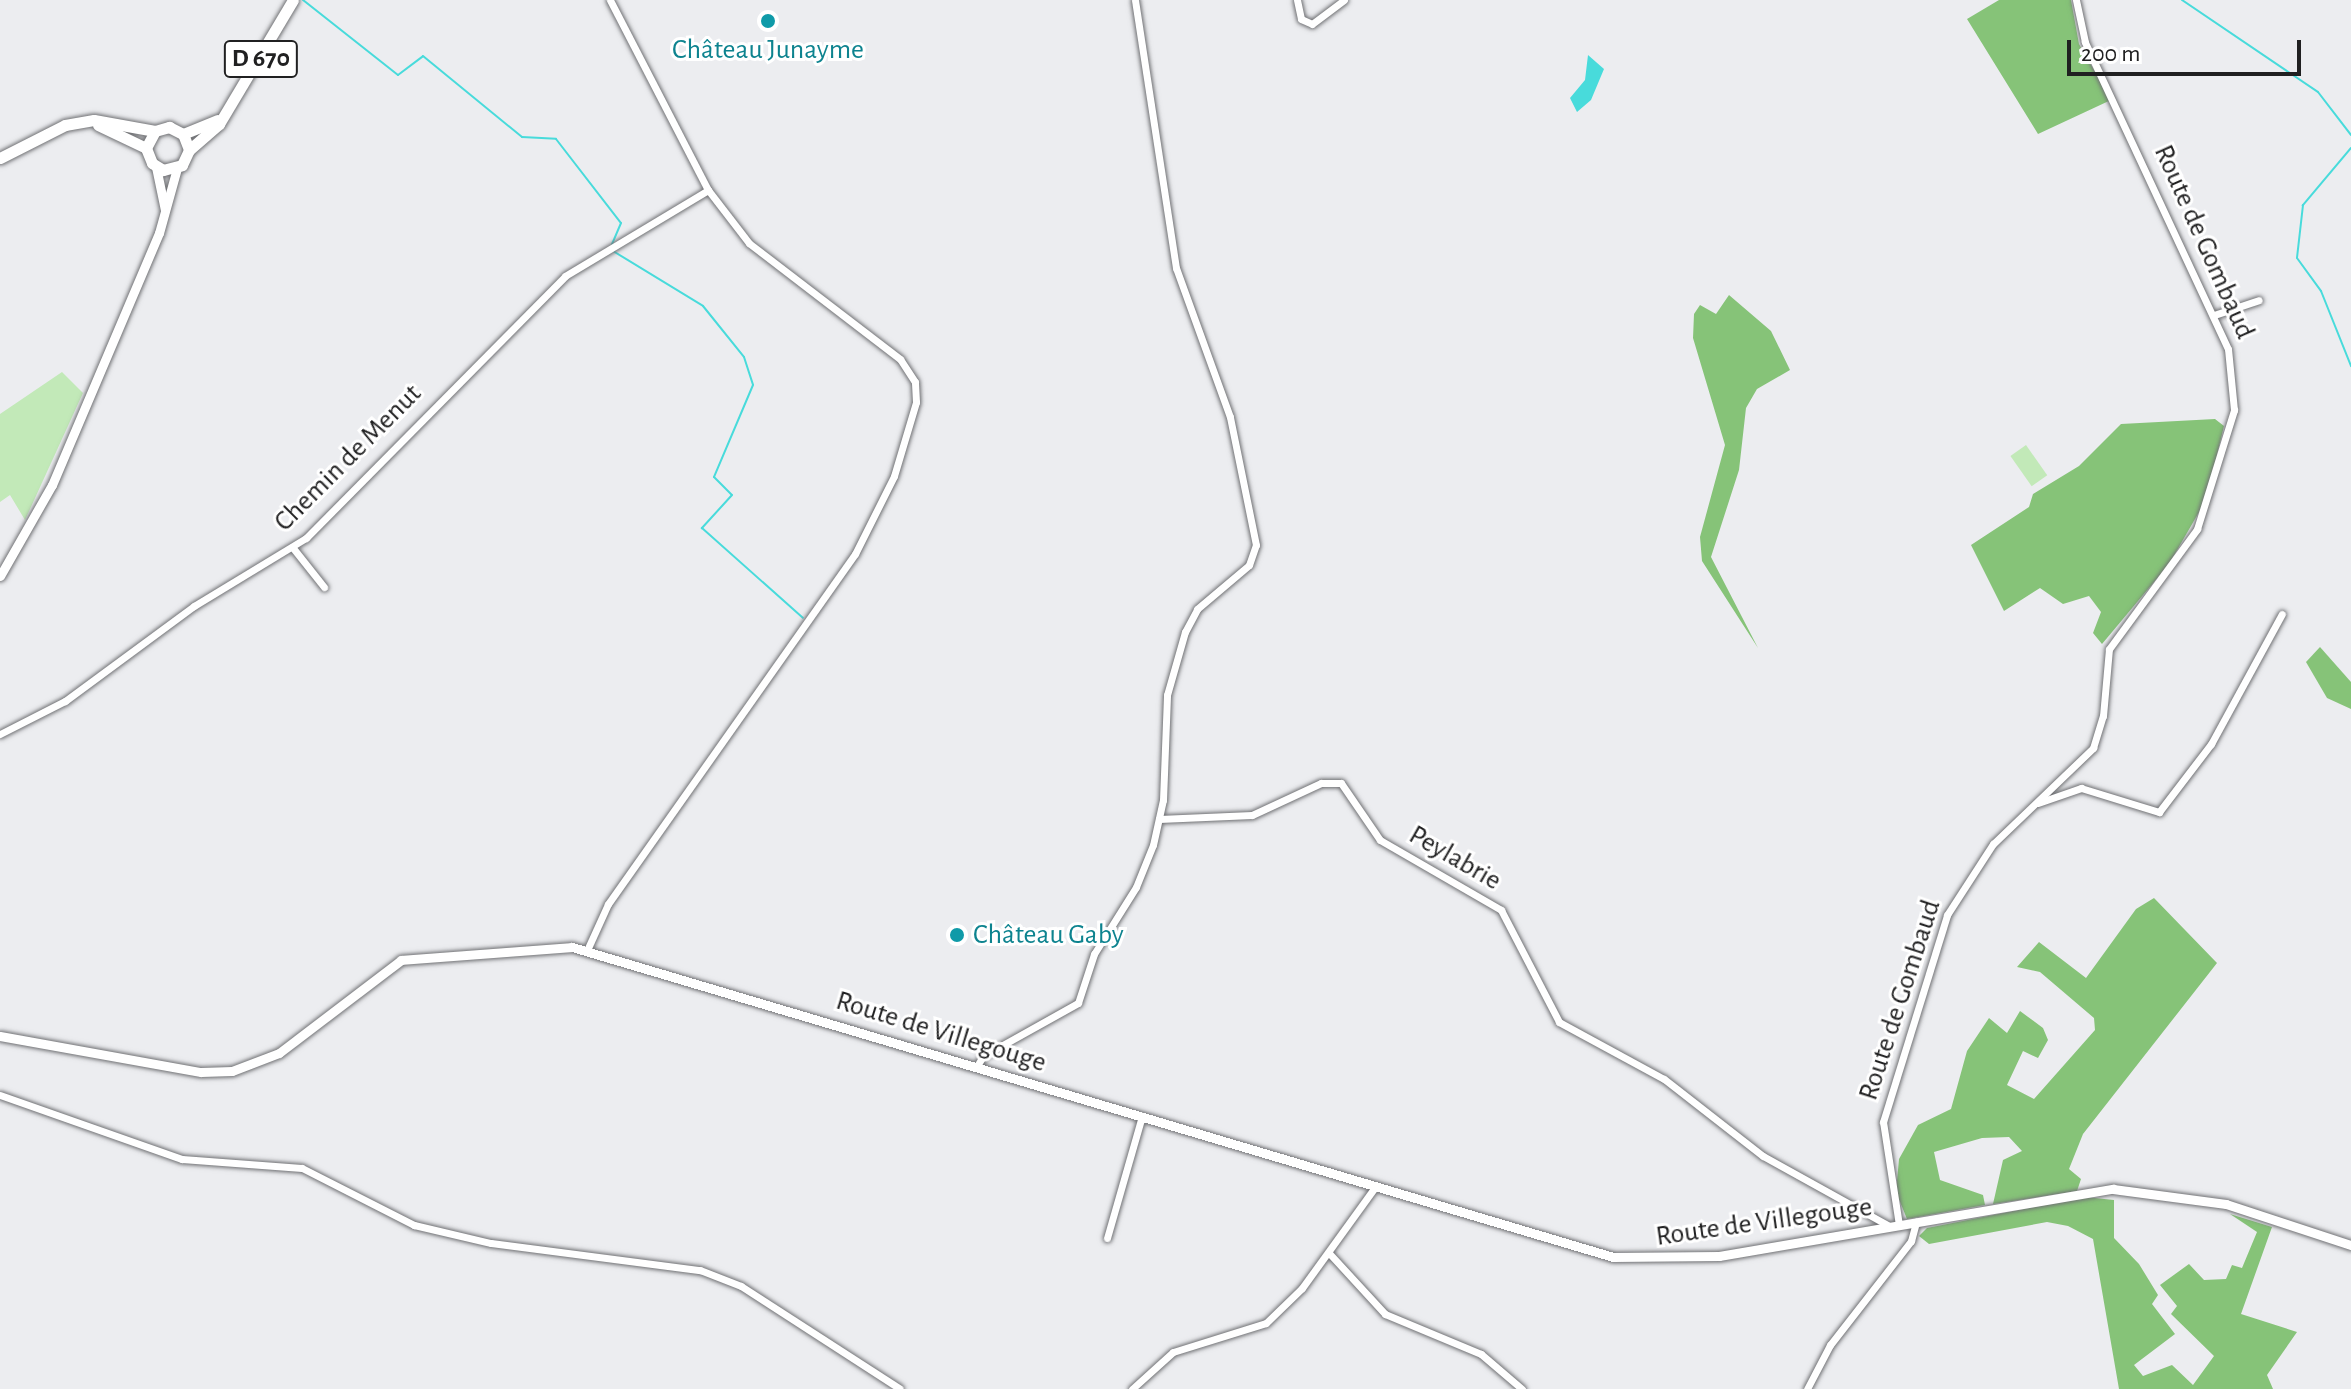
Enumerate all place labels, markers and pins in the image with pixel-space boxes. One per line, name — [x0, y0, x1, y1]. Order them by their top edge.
marker: Château Junayme — [759, 12, 777, 30]
place label: Château Junayme — [672, 33, 864, 67]
place label: Château Gaby — [973, 918, 1124, 952]
marker: Château Gaby — [948, 926, 966, 944]

